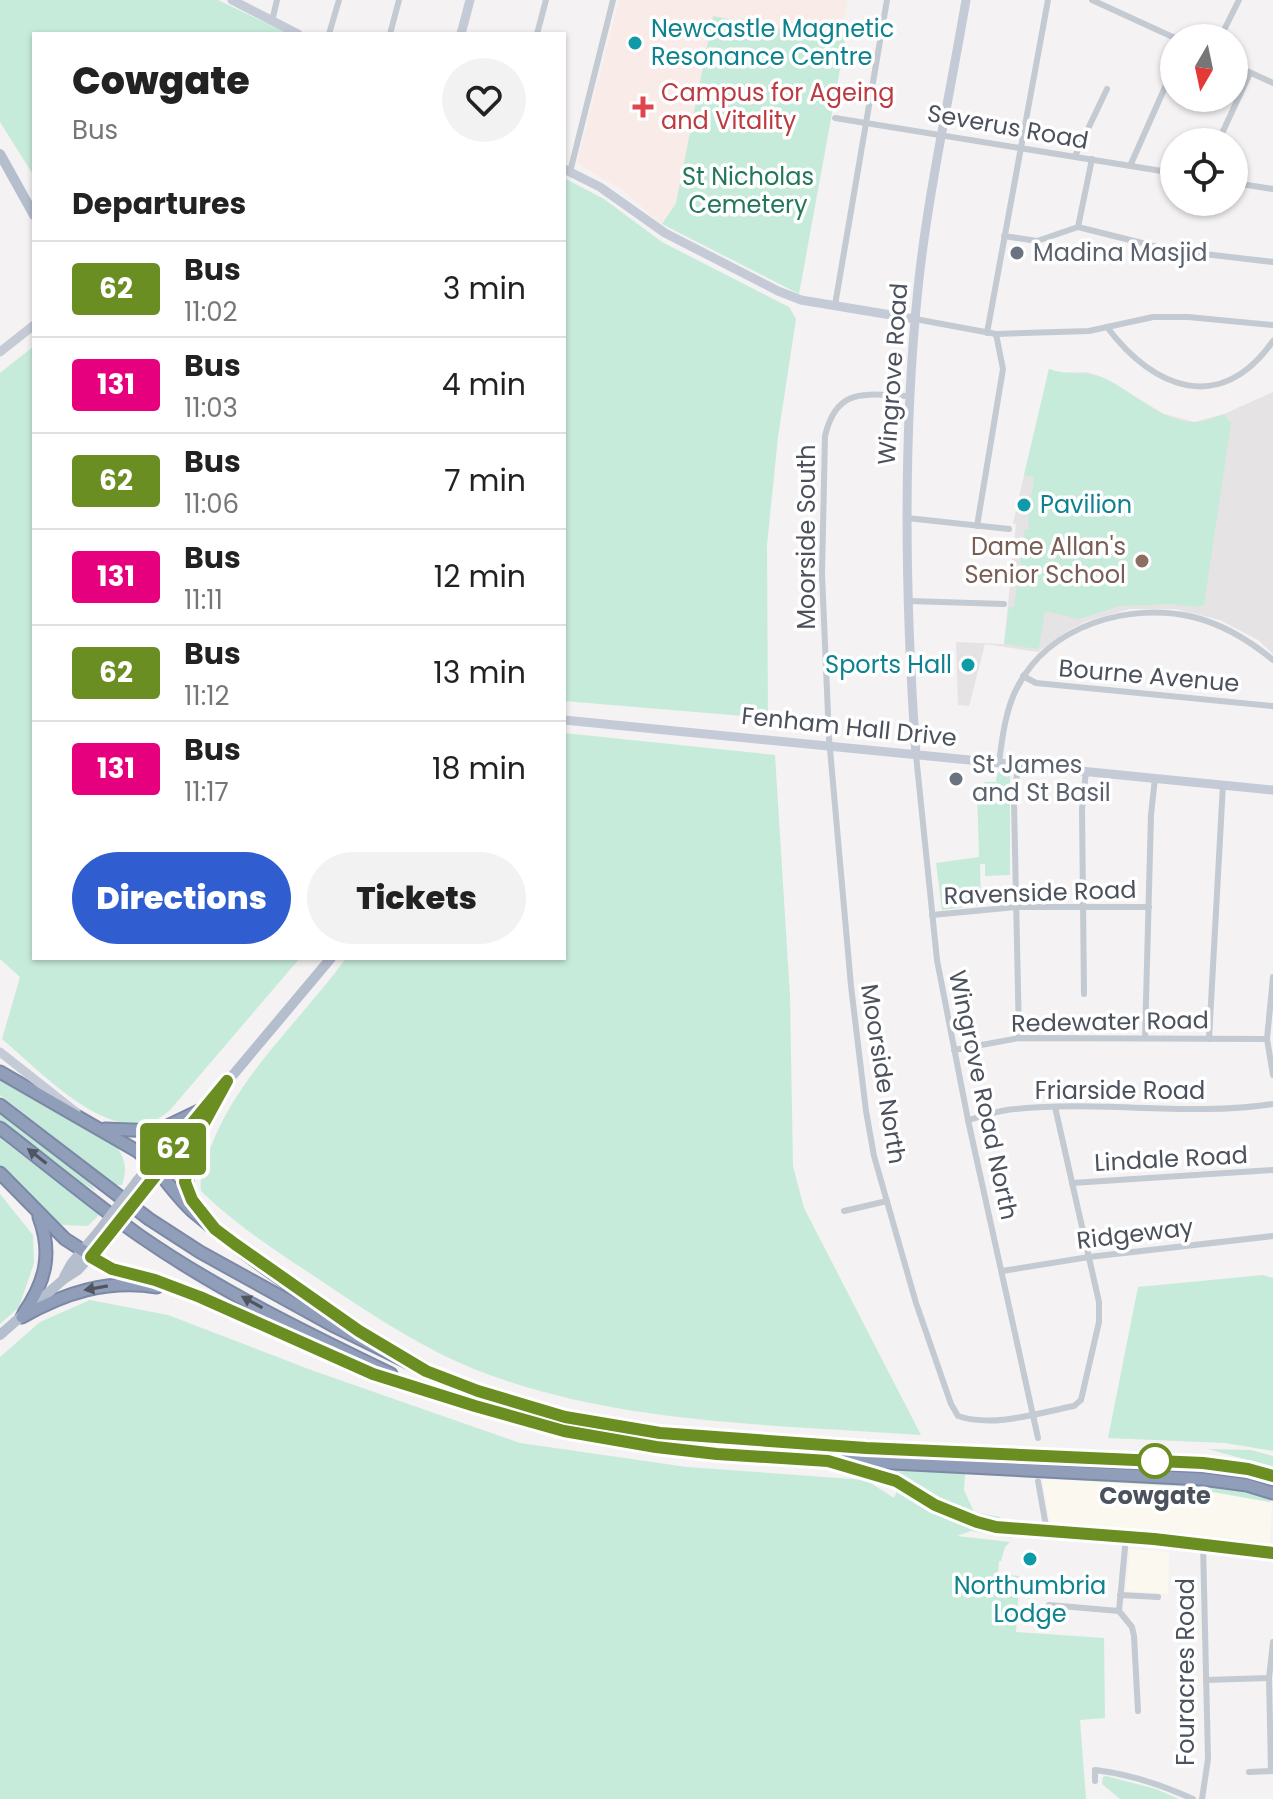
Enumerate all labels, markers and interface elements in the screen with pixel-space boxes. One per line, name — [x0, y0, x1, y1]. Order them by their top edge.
place label: Newcastle Magnetic Resonance Centre — [651, 12, 894, 73]
north arrow — [1160, 24, 1248, 112]
map controls — [1160, 24, 1248, 216]
marker: Newcastle Magnetic Resonance Centre — [626, 34, 644, 52]
text: Cowgate — [72, 54, 250, 107]
button: heart — [442, 58, 526, 142]
place label: Campus for Ageing and Vitality — [661, 76, 894, 137]
marker: Campus for Ageing and Vitality — [632, 96, 654, 118]
street label: Severus Road — [925, 96, 1091, 157]
text: Bus — [72, 112, 118, 148]
button: locate — [1160, 128, 1248, 216]
park label: St Nicholas Cemetery — [682, 160, 814, 221]
text: Departures — [72, 182, 246, 225]
place label: Madina Masjid — [1033, 236, 1208, 269]
marker: Madina Masjid — [1008, 244, 1026, 262]
text: Bus — [184, 248, 241, 291]
text: 3 min — [443, 267, 526, 310]
text: 62 — [99, 269, 133, 308]
street label: Wingrove Road — [870, 282, 915, 466]
text: 11:02 — [184, 294, 237, 330]
text: Bus — [184, 344, 241, 387]
text: 4 min — [442, 363, 526, 406]
text: 131 — [97, 365, 135, 404]
text: 11:03 — [184, 390, 238, 426]
text: Bus — [184, 440, 241, 483]
street label: Moorside South — [790, 444, 823, 630]
text: 7 min — [444, 459, 526, 502]
text: 62 — [99, 461, 133, 500]
text: 11:06 — [184, 486, 239, 522]
place label: Pavilion — [1040, 488, 1132, 521]
marker: Pavilion — [1015, 496, 1033, 514]
place label: Dame Allan's Senior School — [964, 530, 1126, 591]
text: Bus — [184, 536, 241, 579]
marker: Dame Allan's Senior School — [1133, 552, 1151, 570]
text: 12 min — [434, 555, 526, 598]
text: 131 — [97, 557, 135, 596]
text: 11:11 — [184, 582, 223, 618]
text: Bus — [184, 632, 241, 675]
place label: Sports Hall — [825, 648, 952, 681]
text: 13 min — [433, 651, 526, 694]
street label: Bourne Avenue — [1057, 651, 1241, 700]
text: 62 — [99, 653, 133, 692]
marker: Sports Hall — [959, 656, 977, 674]
text: 11:12 — [184, 678, 229, 714]
street label: Fenham Hall Drive — [740, 699, 958, 754]
text: Bus — [184, 728, 241, 771]
text: 18 min — [432, 747, 526, 790]
place label: St James and St Basil — [972, 748, 1111, 809]
text: 131 — [97, 749, 135, 788]
marker: St James and St Basil — [947, 770, 965, 788]
text: 11:17 — [184, 774, 229, 810]
button: Directions — [72, 852, 291, 944]
button: Tickets — [307, 852, 526, 944]
street label: Ravenside Road — [943, 873, 1137, 912]
street label: Wingrove Road North — [941, 967, 1026, 1223]
street label: Moorside North — [853, 982, 914, 1166]
street label: Redewater Road — [1011, 1003, 1209, 1040]
street label: Friarside Road — [1035, 1074, 1205, 1107]
line badge: 62 — [137, 1123, 209, 1175]
text: 62 — [156, 1129, 190, 1168]
street label: Lindale Road — [1093, 1138, 1249, 1179]
one-way arrow — [27, 1149, 47, 1165]
street label: Ridgeway — [1075, 1210, 1196, 1257]
one-way arrow — [83, 1282, 108, 1294]
one-way arrow — [241, 1295, 263, 1309]
marker: Cowgate — [1138, 1444, 1172, 1478]
place label: Cowgate — [1099, 1479, 1211, 1512]
marker: Northumbria Lodge — [1021, 1550, 1039, 1568]
place label: Northumbria Lodge — [954, 1569, 1106, 1630]
street label: Fouracres Road — [1169, 1578, 1202, 1766]

